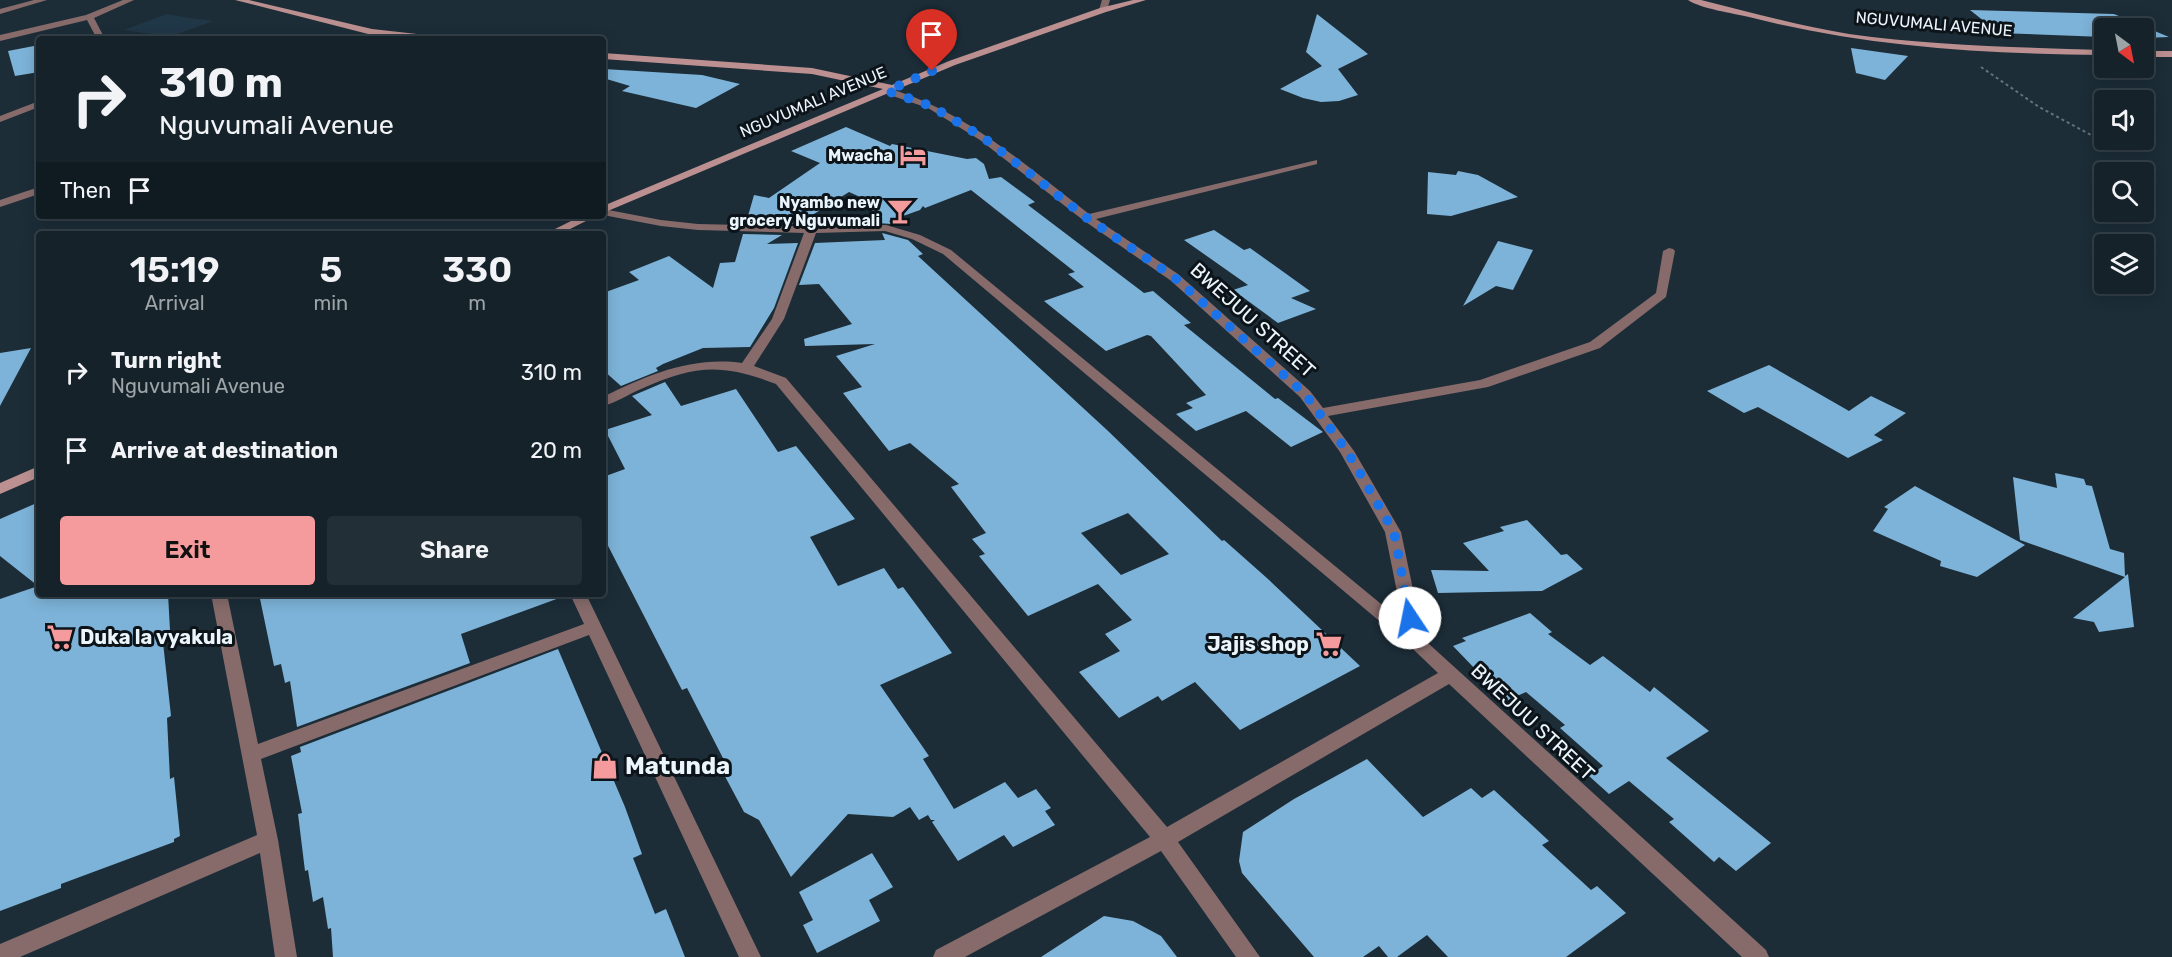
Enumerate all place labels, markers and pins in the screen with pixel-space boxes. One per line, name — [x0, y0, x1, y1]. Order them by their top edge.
pin — [906, 9, 957, 71]
hotel icon: Mwacha — [898, 140, 928, 170]
place label: Mwacha — [828, 146, 893, 165]
place label: Nyambo new grocery Nguvumali — [729, 193, 881, 230]
bar icon: Nyambo new grocery Nguvumali — [885, 196, 915, 226]
supermarket icon: Duka la vyakula — [45, 622, 75, 652]
place label: Duka la vyakula — [80, 625, 233, 649]
supermarket icon: Jajis shop — [1314, 629, 1344, 659]
place label: Jajis shop — [1207, 632, 1309, 656]
shop icon: Matunda — [590, 751, 620, 781]
place label: Matunda — [625, 752, 730, 780]

